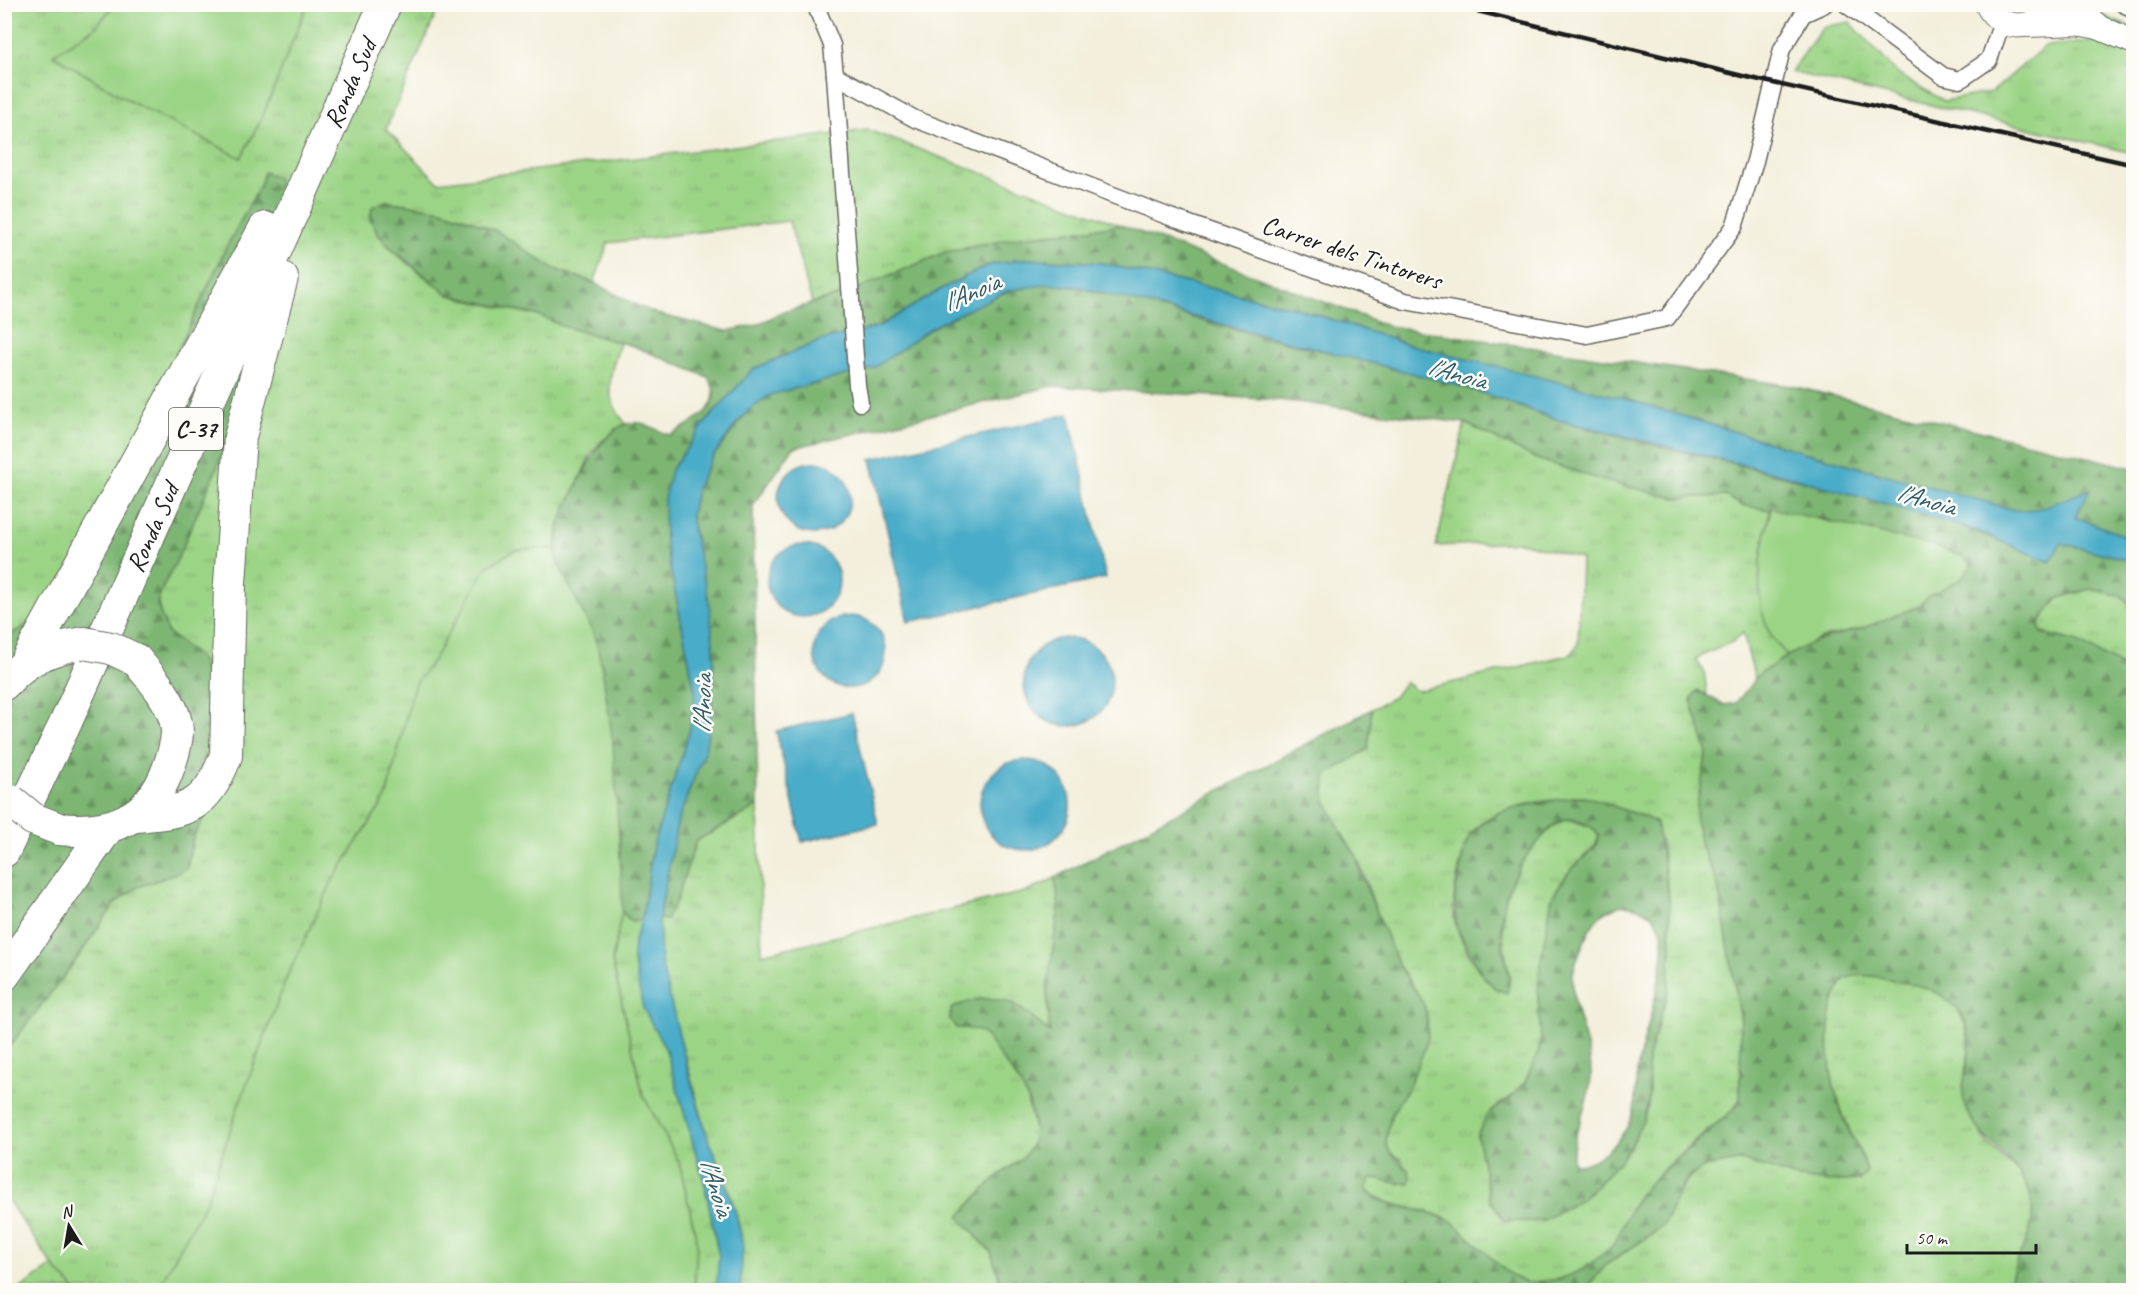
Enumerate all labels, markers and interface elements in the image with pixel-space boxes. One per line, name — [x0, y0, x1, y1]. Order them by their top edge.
street label: Ronda Sud — [316, 30, 386, 133]
street label: Carrer dels Tintorers — [1258, 208, 1448, 298]
water label: l'Anoia — [937, 263, 1007, 319]
water label: l'Anoia — [1424, 349, 1493, 398]
road number: C-37 — [169, 408, 223, 450]
street label: Ronda Sud — [119, 475, 189, 577]
water label: l'Anoia — [1893, 475, 1962, 524]
water label: l'Anoia — [684, 671, 720, 734]
water label: l'Anoia — [692, 1154, 743, 1223]
north arrow — [39, 1196, 99, 1256]
text: N — [60, 1201, 76, 1223]
scale bar — [1907, 1217, 2036, 1255]
text: 50 m — [1916, 1227, 1949, 1249]

